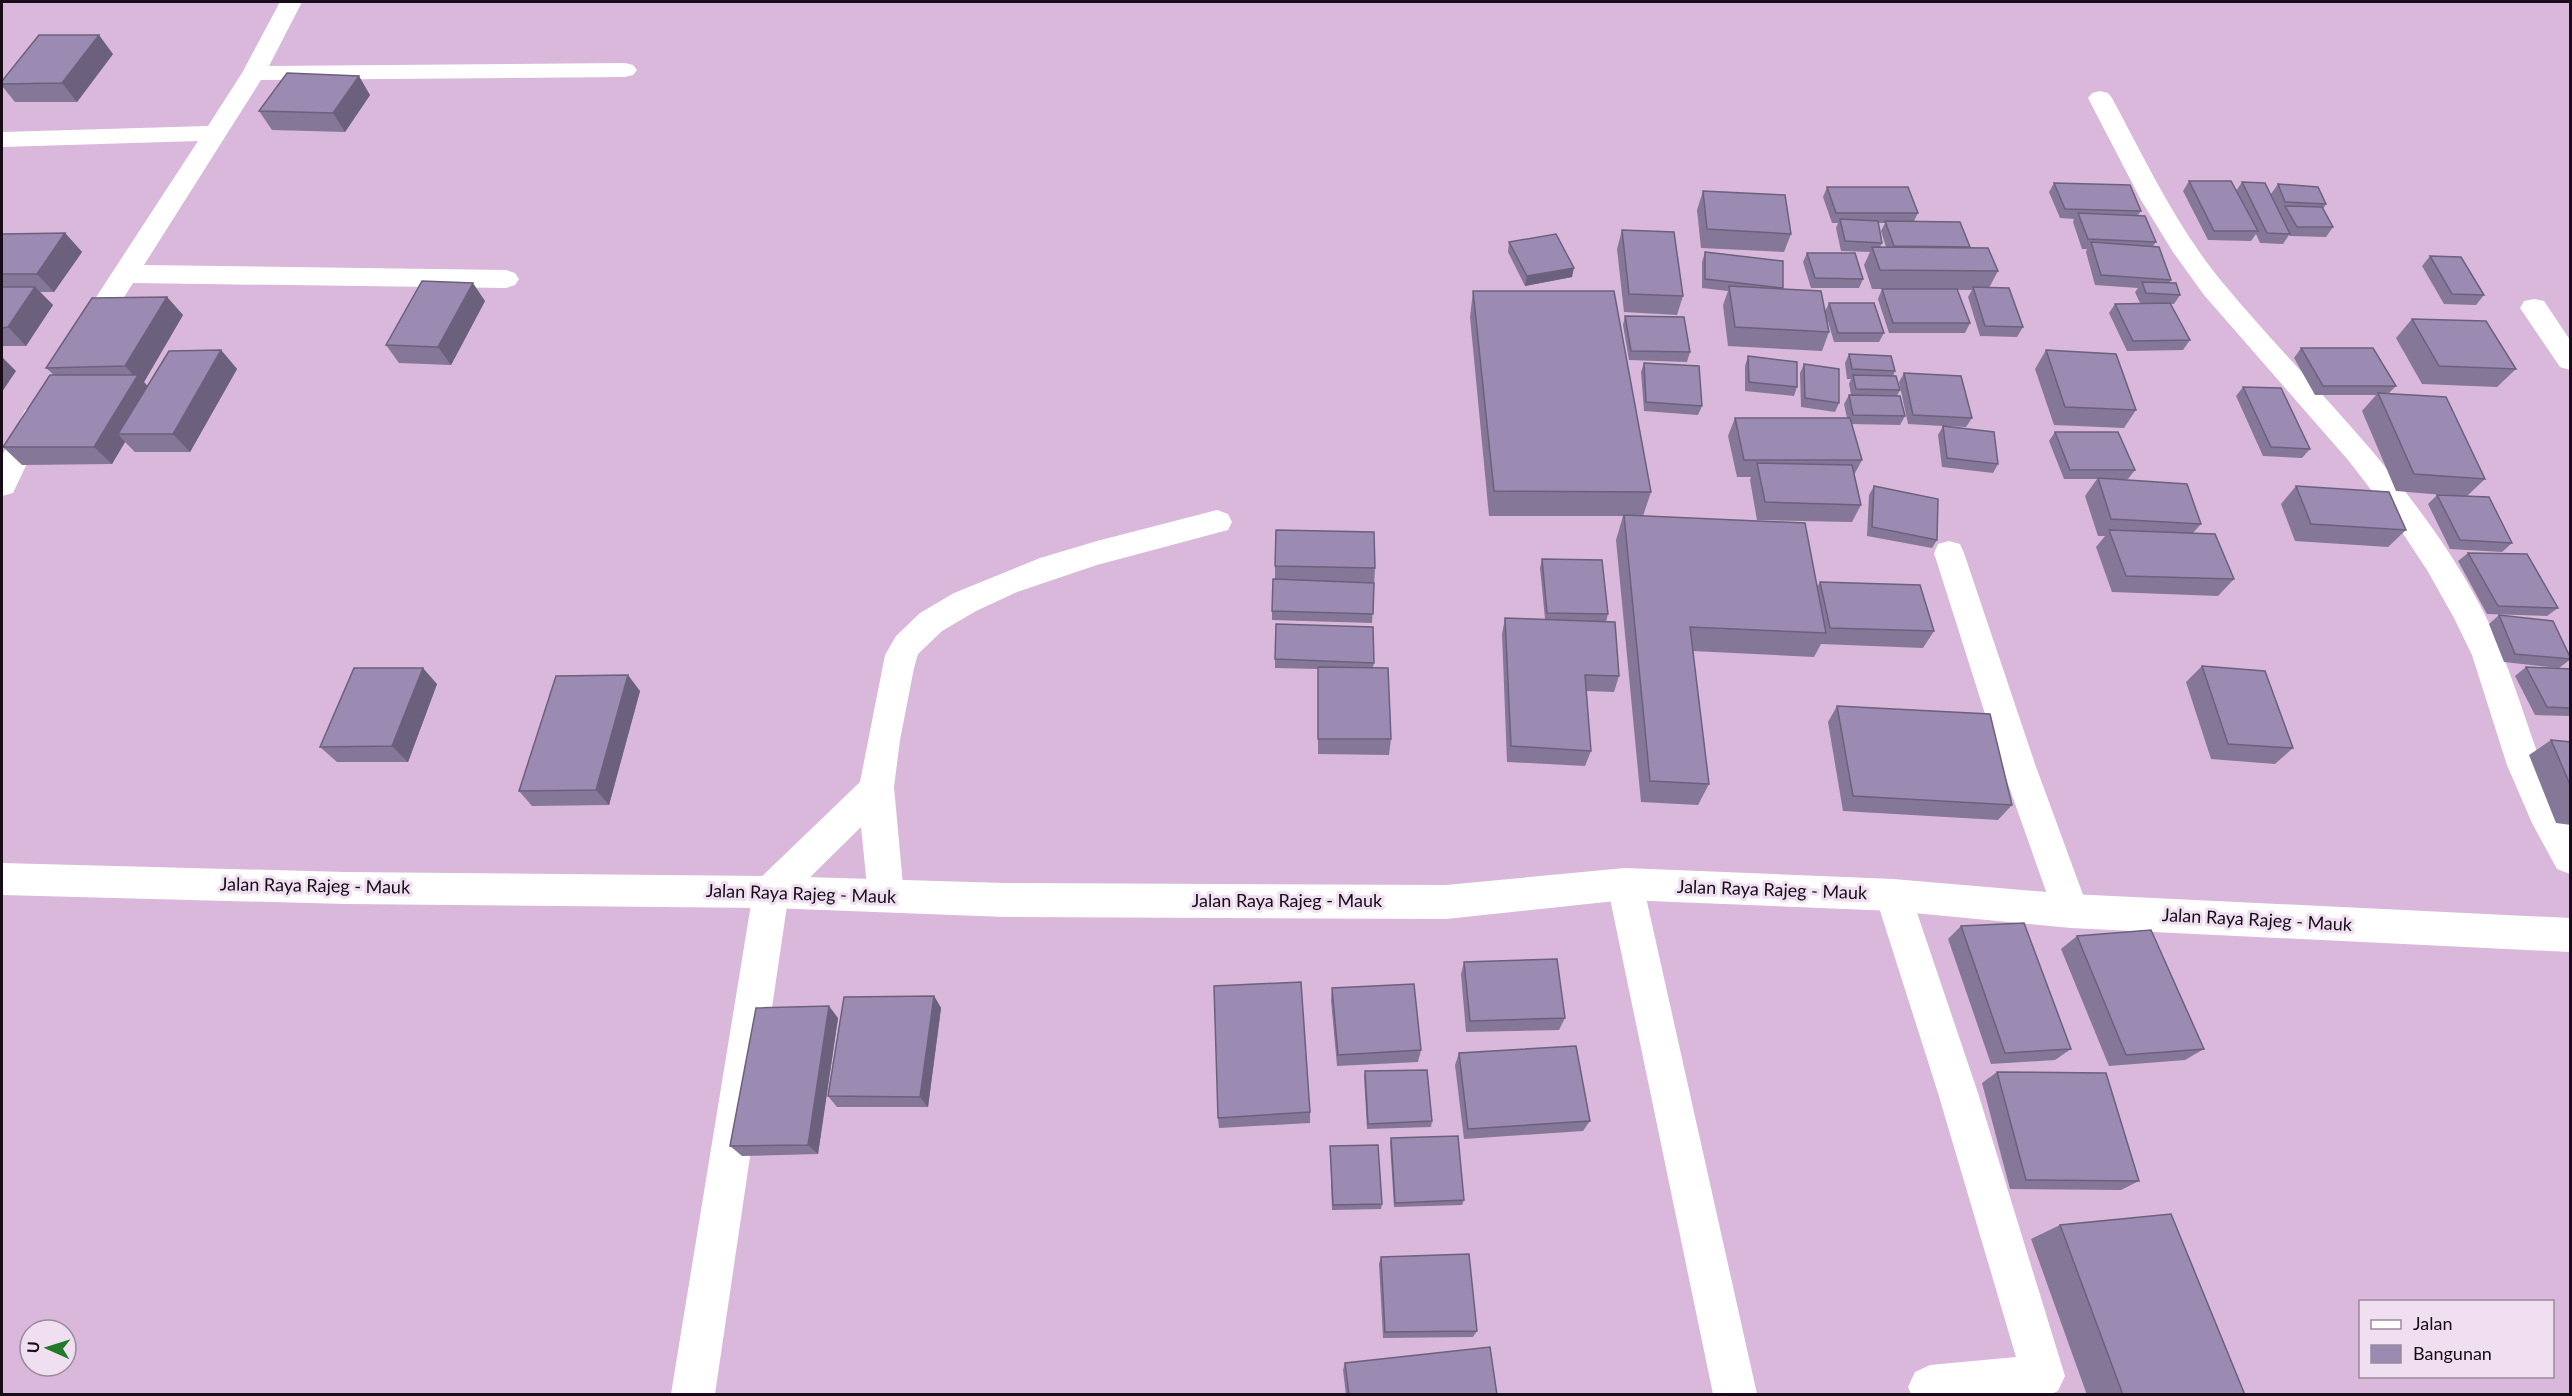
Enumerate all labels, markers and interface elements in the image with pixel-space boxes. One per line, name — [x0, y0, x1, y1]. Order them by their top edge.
street label: Jalan Raya Rajeg - Mauk — [220, 872, 411, 898]
street label: Jalan Raya Rajeg - Mauk — [1677, 875, 1868, 903]
street label: Jalan Raya Rajeg - Mauk — [706, 879, 897, 907]
street label: Jalan Raya Rajeg - Mauk — [1192, 889, 1383, 911]
street label: Jalan Raya Rajeg - Mauk — [2161, 903, 2354, 935]
legend — [2359, 1300, 2554, 1378]
text: Jalan — [2413, 1312, 2452, 1334]
north arrow — [18, 1318, 78, 1378]
text: U — [23, 1341, 42, 1354]
text: Bangunan — [2413, 1342, 2492, 1364]

